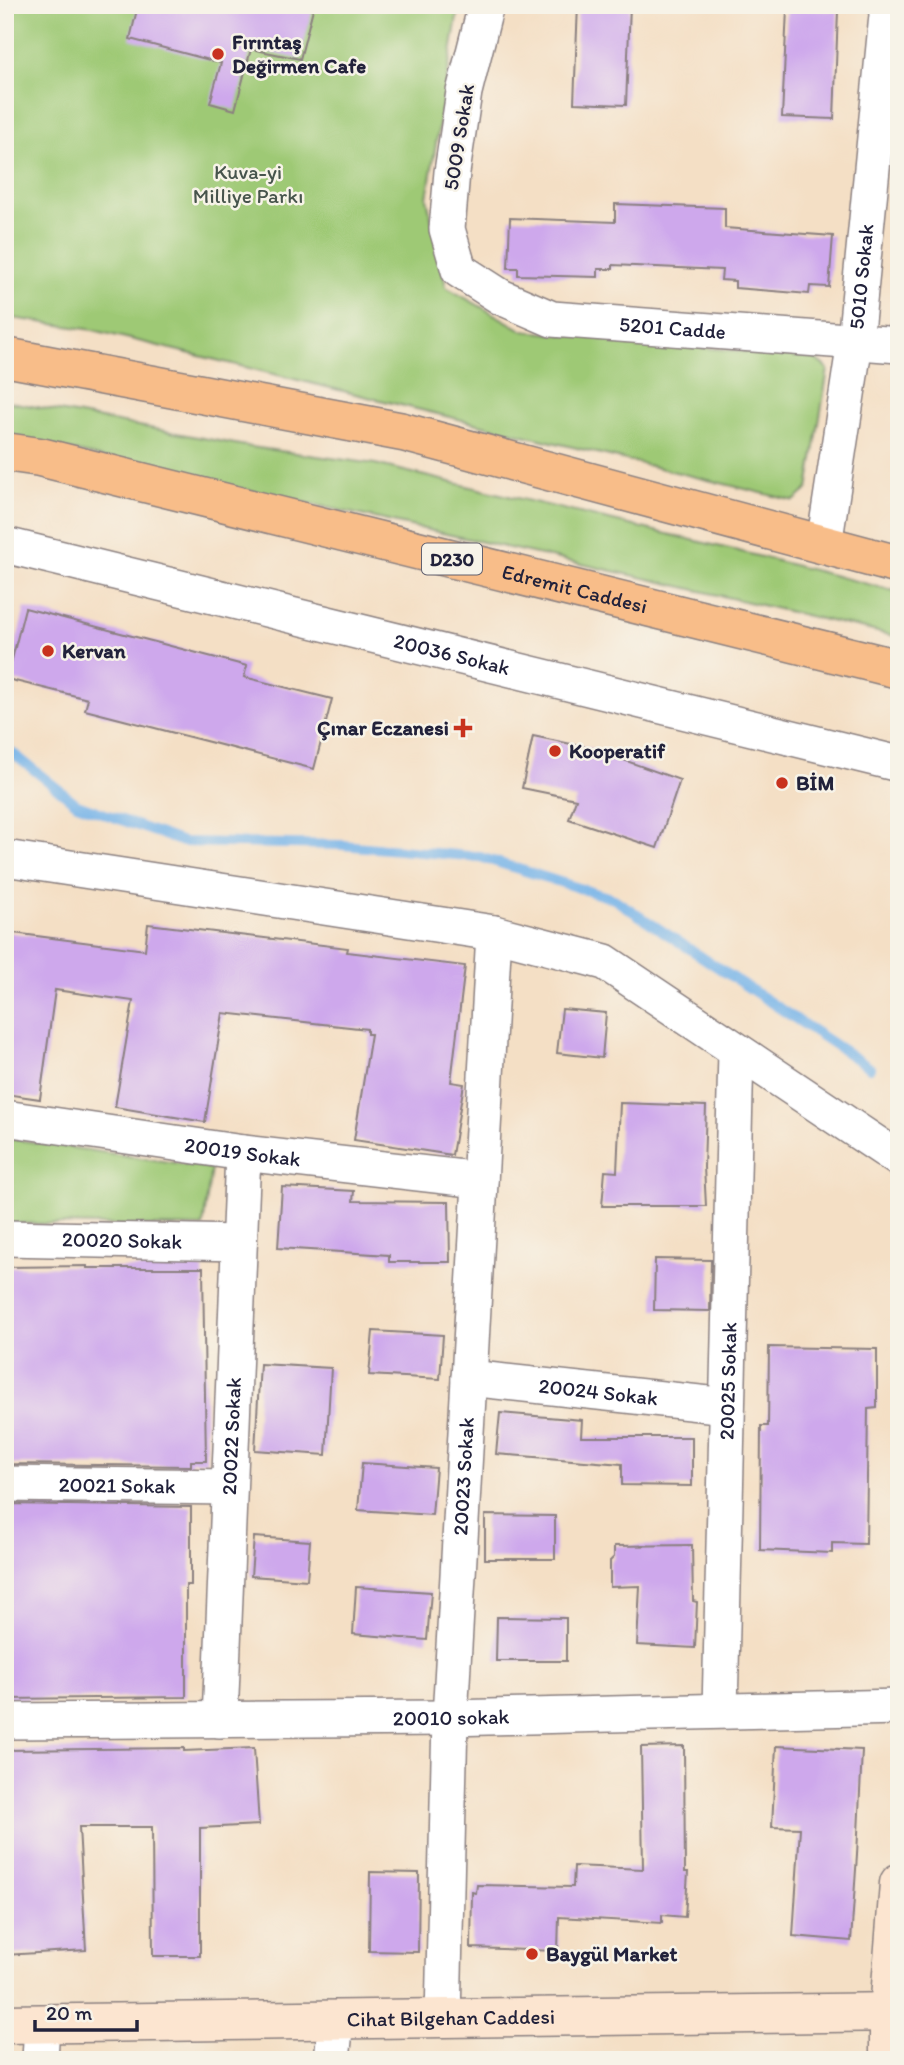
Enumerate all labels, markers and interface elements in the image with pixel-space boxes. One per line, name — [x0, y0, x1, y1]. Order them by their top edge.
place label: Fırıntaş Değirmen Cafe — [232, 29, 366, 79]
marker: Fırıntaş Değirmen Cafe — [210, 46, 226, 62]
street label: 5009 Sokak — [438, 82, 479, 192]
park label: Kuva-yi Milliye Parkı — [193, 159, 303, 208]
street label: 5010 Sokak — [843, 222, 879, 331]
street label: 5201 Cadde — [618, 311, 727, 344]
road number: D230 — [422, 544, 482, 574]
street label: Edremit Caddesi — [500, 558, 650, 618]
street label: 20036 Sokak — [391, 628, 513, 680]
place label: Kervan — [62, 638, 126, 663]
marker: Kervan — [40, 643, 56, 659]
place label: Çınar Eczanesi — [317, 715, 449, 741]
marker: Çınar Eczanesi — [455, 720, 471, 736]
place label: Kooperatif — [569, 738, 666, 764]
marker: Kooperatif — [547, 743, 563, 759]
place label: BİM — [796, 770, 834, 795]
marker: BİM — [774, 775, 790, 791]
street label: 20019 Sokak — [183, 1132, 302, 1172]
street label: 20020 Sokak — [62, 1226, 183, 1254]
street label: 20025 Sokak — [714, 1321, 741, 1440]
street label: 20024 Sokak — [537, 1373, 659, 1410]
street label: 20022 Sokak — [216, 1376, 246, 1496]
street label: 20023 Sokak — [447, 1416, 479, 1536]
street label: 20021 Sokak — [58, 1472, 176, 1498]
street label: 20010 sokak — [393, 1704, 510, 1730]
place label: Baygül Market — [546, 1941, 678, 1967]
marker: Baygül Market — [524, 1946, 540, 1962]
scale bar — [35, 1988, 136, 2032]
text: 20 m — [46, 2000, 93, 2025]
street label: Cihat Bilgehan Caddesi — [347, 2004, 555, 2031]

